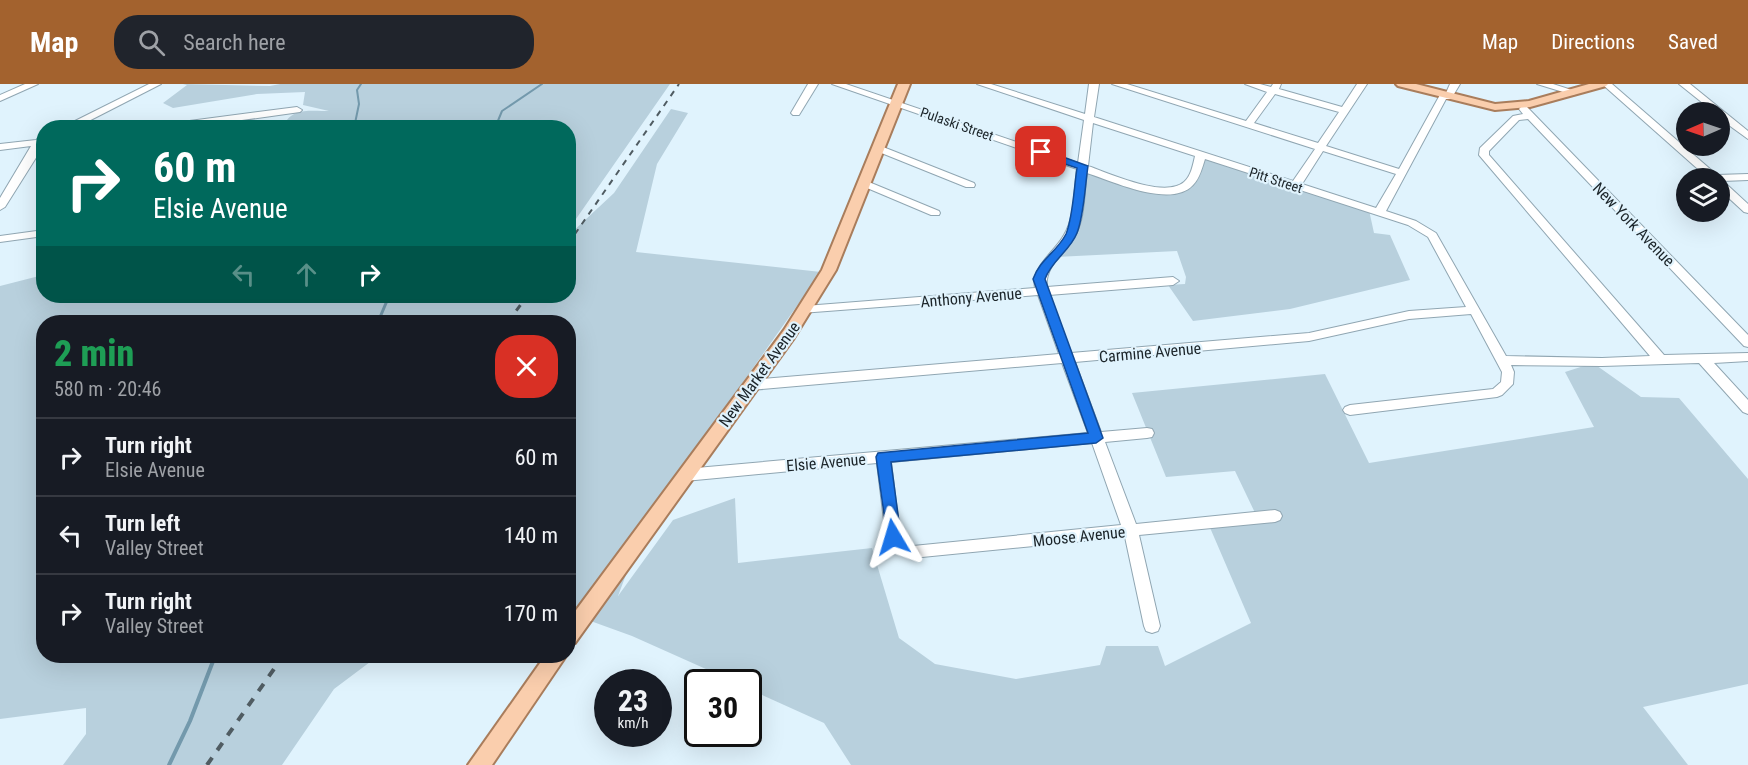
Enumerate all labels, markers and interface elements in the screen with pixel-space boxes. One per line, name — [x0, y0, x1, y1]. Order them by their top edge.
search box — [114, 15, 534, 69]
text: Map — [30, 26, 78, 59]
icon: search — [135, 26, 168, 59]
text: Search here — [183, 30, 286, 55]
text: Map — [1482, 30, 1518, 54]
text: Directions — [1551, 30, 1635, 54]
text: Saved — [1668, 30, 1718, 54]
north arrow — [1676, 102, 1730, 156]
map controls — [1676, 102, 1730, 222]
street label: Pulaski Street — [918, 104, 996, 144]
pin — [1015, 126, 1066, 177]
icon: arrive — [1024, 135, 1057, 168]
text: 60 m — [153, 143, 236, 192]
icon: right — [54, 144, 132, 222]
street label: Pitt Street — [1247, 164, 1305, 196]
button: layers — [1676, 168, 1730, 222]
street label: New York Avenue — [1589, 178, 1678, 270]
text: Elsie Avenue — [153, 193, 288, 225]
icon: left — [227, 258, 260, 291]
icon: ahead — [290, 258, 323, 291]
icon: right — [353, 258, 386, 291]
street label: Anthony Avenue — [920, 284, 1022, 311]
street label: New Market Avenue — [715, 318, 804, 430]
text: 2 min — [54, 333, 134, 375]
button: close — [495, 335, 558, 398]
street label: Carmine Avenue — [1098, 339, 1202, 366]
text: 580 m · 20:46 — [54, 377, 161, 401]
text: Turn right — [105, 433, 192, 458]
icon: right — [54, 441, 87, 474]
text: 60 m — [515, 445, 558, 470]
street label: Elsie Avenue — [785, 450, 867, 475]
text: Elsie Avenue — [105, 458, 205, 482]
position arrow — [861, 505, 925, 569]
text: Turn left — [105, 511, 180, 536]
icon: left — [54, 519, 87, 552]
street label: Moose Avenue — [1032, 522, 1126, 551]
text: 140 m — [504, 523, 558, 548]
text: Valley Street — [105, 536, 204, 560]
text: Turn right — [105, 589, 192, 614]
icon: right — [54, 597, 87, 630]
text: 170 m — [504, 601, 558, 626]
text: Valley Street — [105, 614, 204, 638]
speed limit sign: 30 — [684, 669, 762, 747]
text: 23 — [618, 683, 648, 718]
text: km/h — [618, 714, 648, 732]

